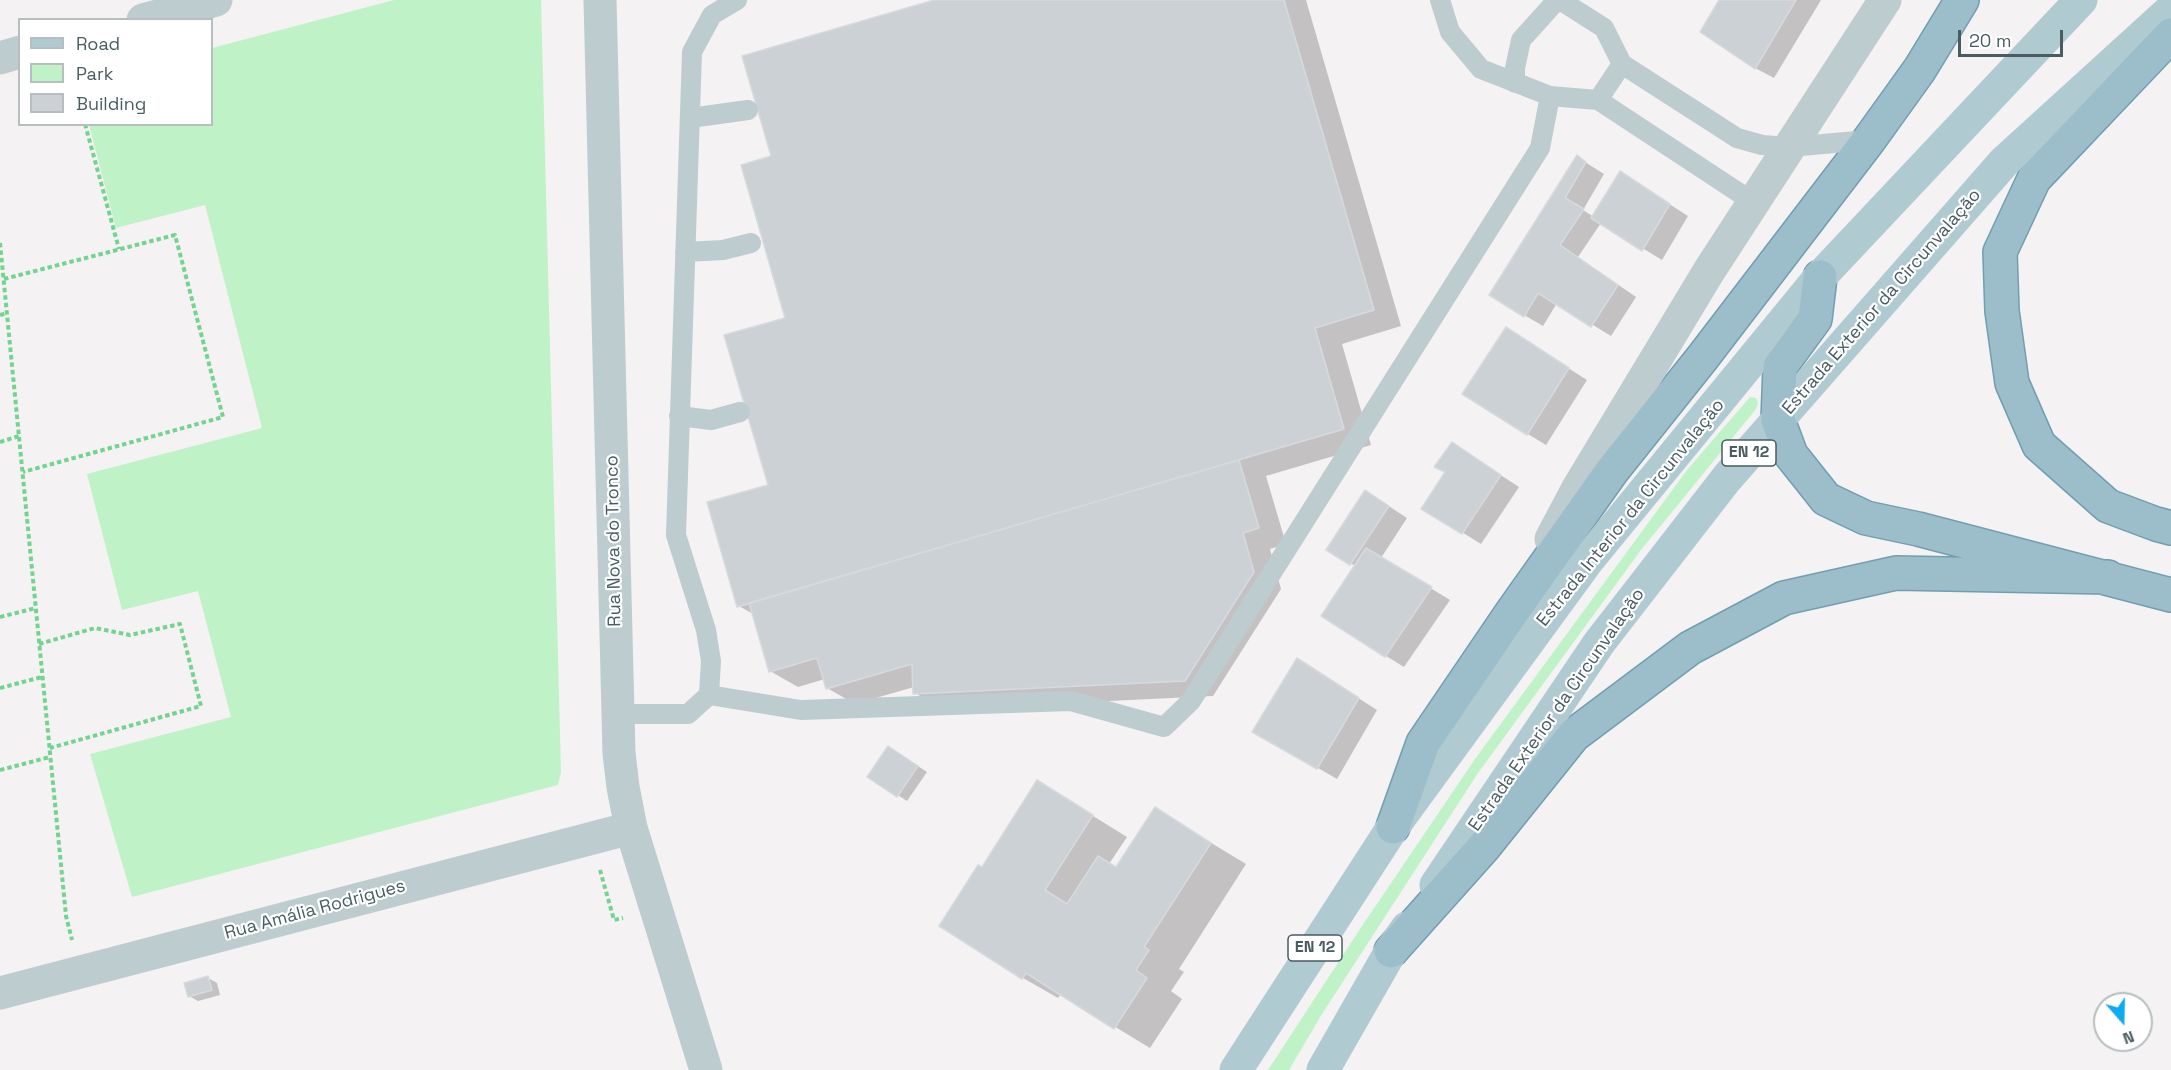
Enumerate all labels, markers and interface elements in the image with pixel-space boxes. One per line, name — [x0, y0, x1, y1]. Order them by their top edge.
legend — [18, 18, 213, 126]
scale bar — [1961, 18, 2066, 56]
text: 20 m — [1969, 29, 2012, 52]
text: Road — [76, 32, 120, 55]
text: Park — [76, 62, 113, 85]
text: Building — [76, 92, 146, 115]
street label: Estrada Exterior da Circunvalação — [1778, 185, 1986, 419]
street label: Estrada Interior da Circunvalação — [1533, 395, 1729, 631]
road number: EN 12 — [1722, 440, 1776, 466]
street label: Rua Nova do Tronco — [602, 455, 626, 627]
street label: Estrada Exterior da Circunvalação — [1464, 584, 1650, 836]
street label: Rua Amália Rodrigues — [222, 875, 408, 945]
road number: EN 12 — [1288, 935, 1342, 961]
north arrow — [2093, 992, 2153, 1052]
text: N — [2120, 1026, 2137, 1049]

